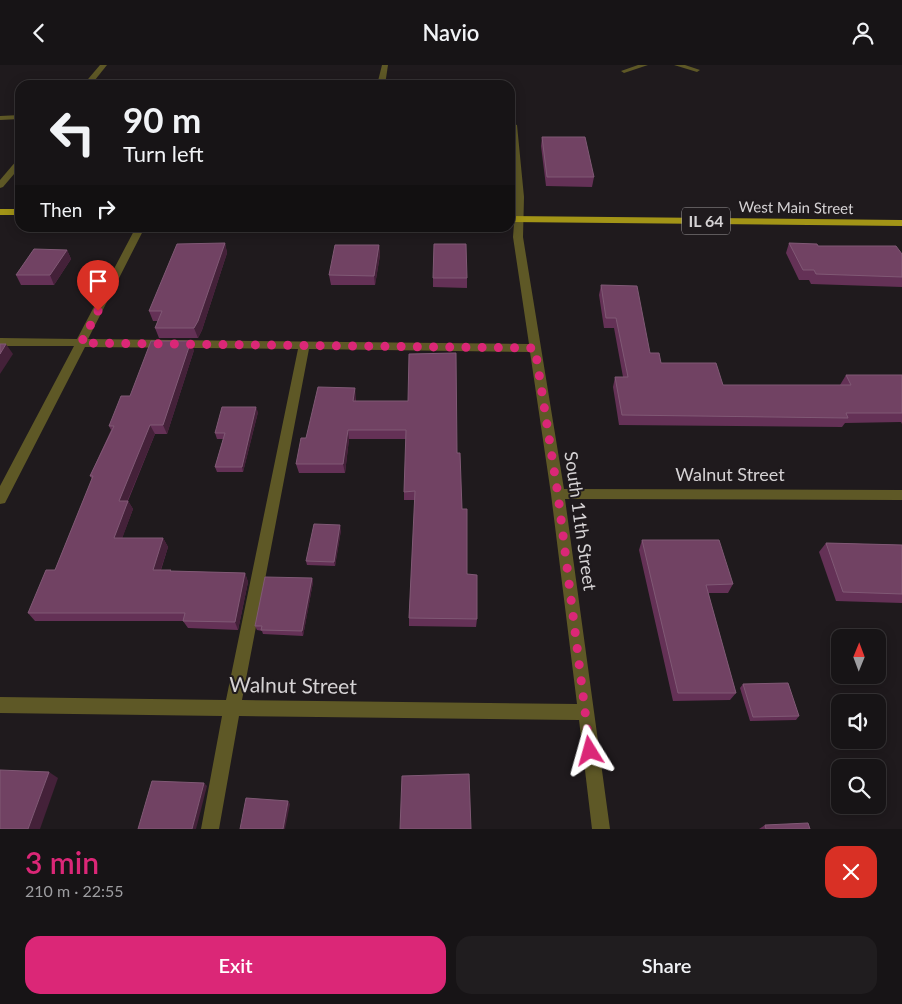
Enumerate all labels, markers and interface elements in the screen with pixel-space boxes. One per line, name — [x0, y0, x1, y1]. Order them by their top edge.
icon: back — [25, 19, 53, 47]
text: Navio — [423, 19, 479, 46]
icon: person — [849, 19, 877, 47]
text: 90 m — [123, 98, 201, 140]
icon: left — [40, 100, 105, 165]
text: Turn left — [123, 140, 204, 167]
icon: right — [92, 195, 120, 223]
street label: West Main Street — [738, 197, 854, 217]
text: Then — [40, 198, 82, 221]
road number: IL 64 — [682, 207, 730, 235]
pin — [77, 260, 119, 311]
icon: arrive — [84, 267, 112, 295]
street label: South 11th Street — [560, 450, 602, 592]
street label: Walnut Street — [675, 463, 785, 485]
north arrow — [831, 629, 886, 684]
map controls — [831, 629, 886, 814]
street label: Walnut Street — [229, 671, 357, 698]
button: sound — [831, 694, 886, 749]
position arrow — [563, 724, 615, 776]
button: search — [831, 759, 886, 814]
text: 3 min — [25, 844, 99, 880]
button: close — [825, 846, 877, 898]
text: 210 m · 22:55 — [25, 881, 124, 900]
button: Exit — [25, 936, 446, 994]
button: Share — [456, 936, 877, 994]

